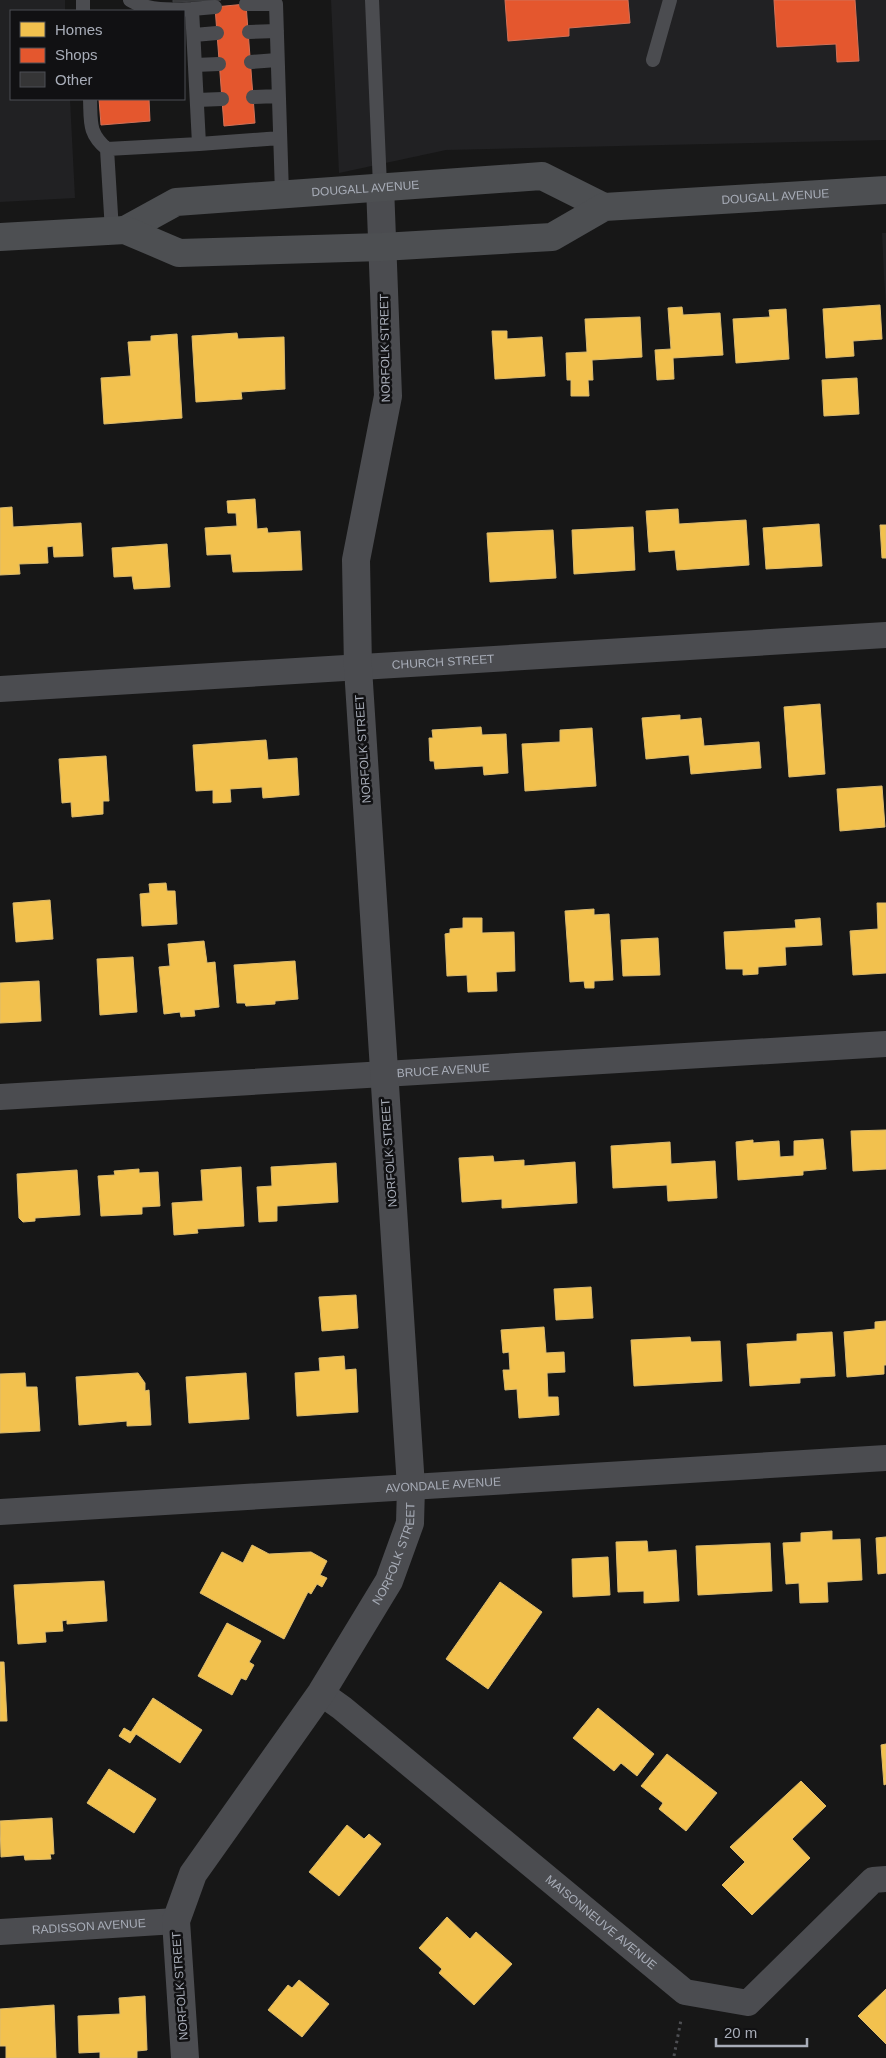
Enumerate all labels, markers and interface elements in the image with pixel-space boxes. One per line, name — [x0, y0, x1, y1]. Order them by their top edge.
legend — [10, 10, 185, 100]
text: Homes — [55, 21, 103, 38]
text: Shops — [55, 46, 98, 63]
text: Other — [55, 71, 93, 88]
street label: DOUGALL AVENUE — [311, 178, 420, 199]
street label: DOUGALL AVENUE — [721, 186, 830, 207]
street label: NORFOLK STREET — [377, 293, 393, 402]
street label: CHURCH STREET — [391, 652, 496, 672]
street label: NORFOLK STREET — [352, 694, 374, 804]
street label: BRUCE AVENUE — [396, 1061, 490, 1080]
street label: NORFOLK STREET — [378, 1098, 400, 1208]
street label: AVONDALE AVENUE — [385, 1474, 501, 1495]
street label: NORFOLK STREET — [369, 1501, 418, 1607]
street label: MAISONNEUVE AVENUE — [543, 1872, 659, 1972]
street label: RADISSON AVENUE — [32, 1916, 146, 1937]
street label: NORFOLK STREET — [169, 1931, 191, 2041]
scale bar — [716, 2016, 807, 2048]
text: 20 m — [724, 2024, 757, 2041]

